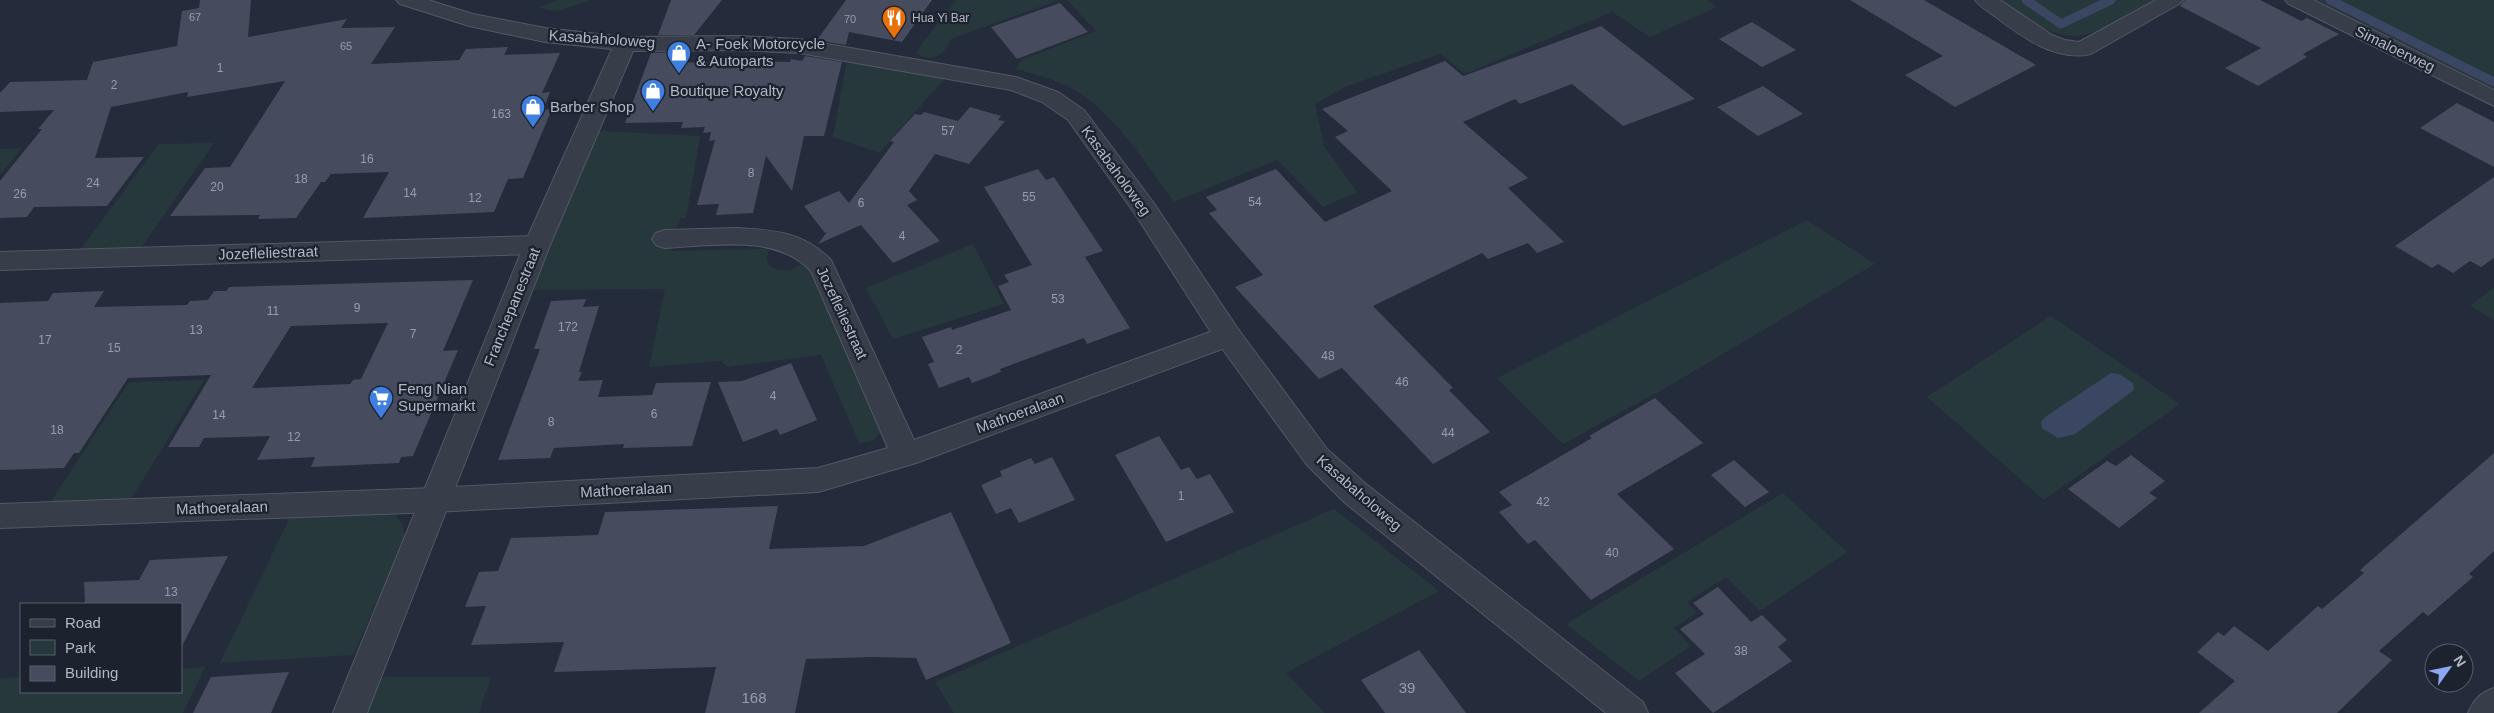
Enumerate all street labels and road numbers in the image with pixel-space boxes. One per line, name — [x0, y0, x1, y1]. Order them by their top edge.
street label: Simaloerweg — [2353, 22, 2438, 75]
street label: Kasabaholoweg — [548, 26, 656, 51]
street label: Kasabaholoweg — [1078, 123, 1155, 219]
street label: Jozefleliestraat — [218, 242, 319, 263]
street label: Franchepanestraat — [480, 244, 543, 368]
street label: Jozefleliestraat — [814, 264, 872, 362]
street label: Mathoeralaan — [974, 389, 1066, 436]
street label: Kasabaholoweg — [1313, 451, 1405, 534]
street label: Mathoeralaan — [580, 479, 672, 500]
street label: Mathoeralaan — [176, 497, 268, 518]

